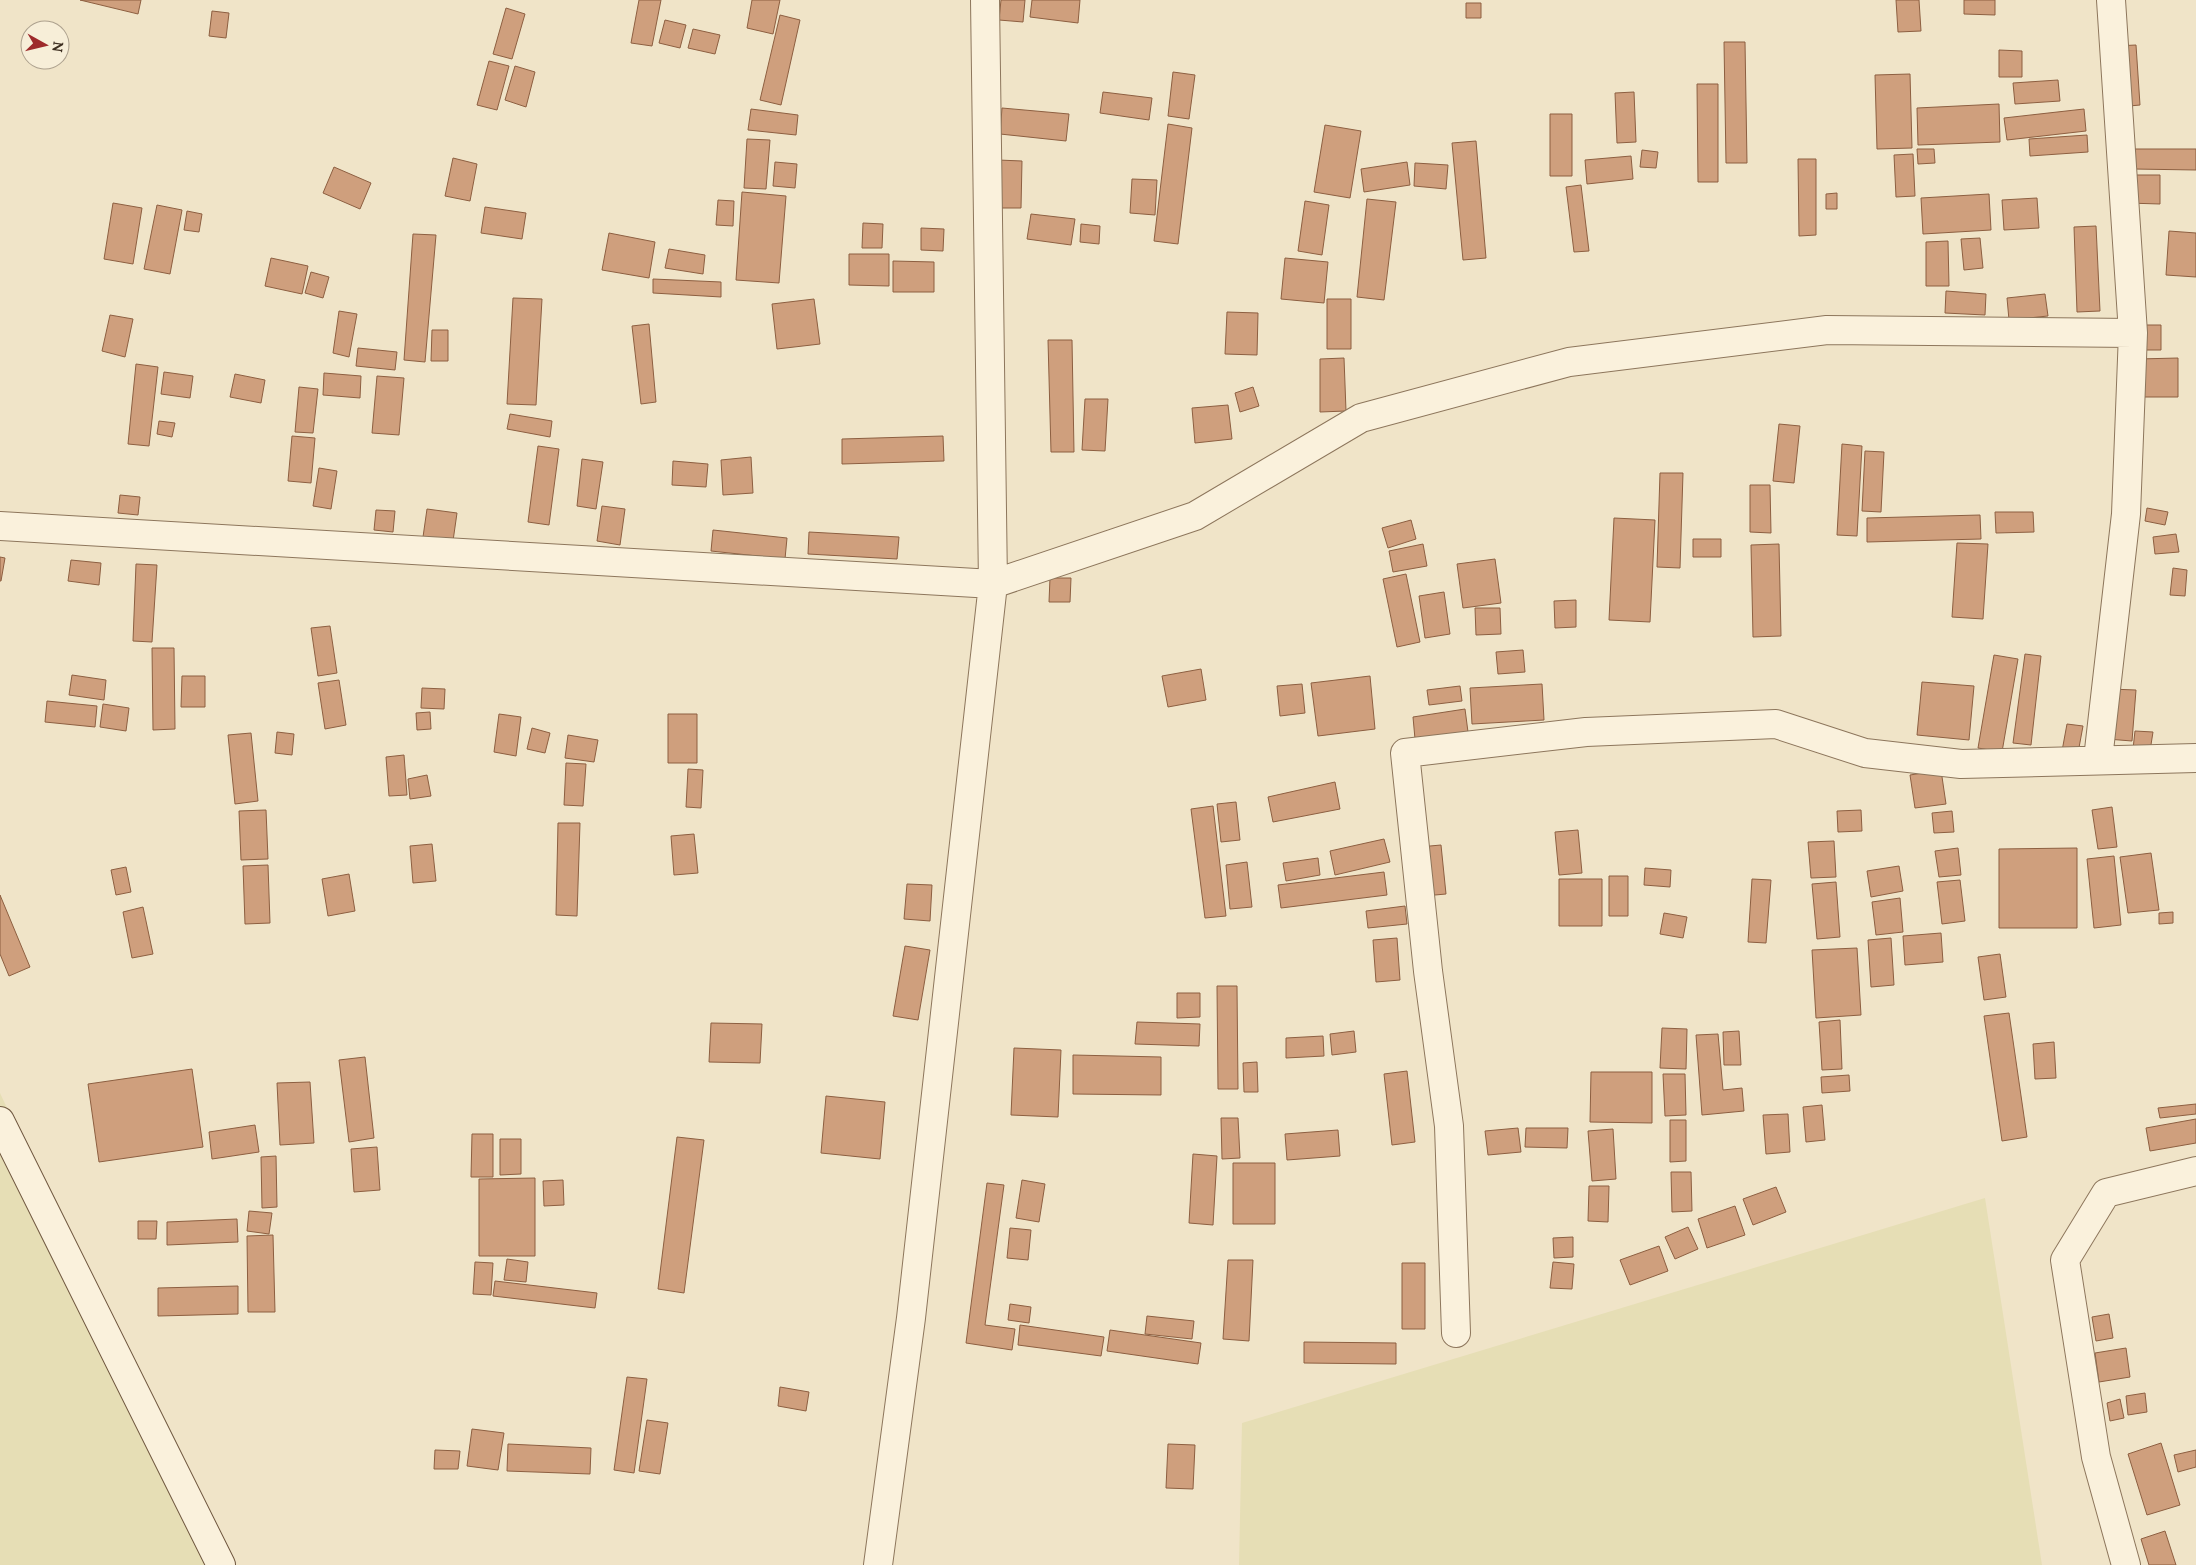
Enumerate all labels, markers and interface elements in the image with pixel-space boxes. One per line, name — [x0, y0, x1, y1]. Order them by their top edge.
north arrow — [20, 20, 70, 70]
text: N — [48, 40, 68, 54]

